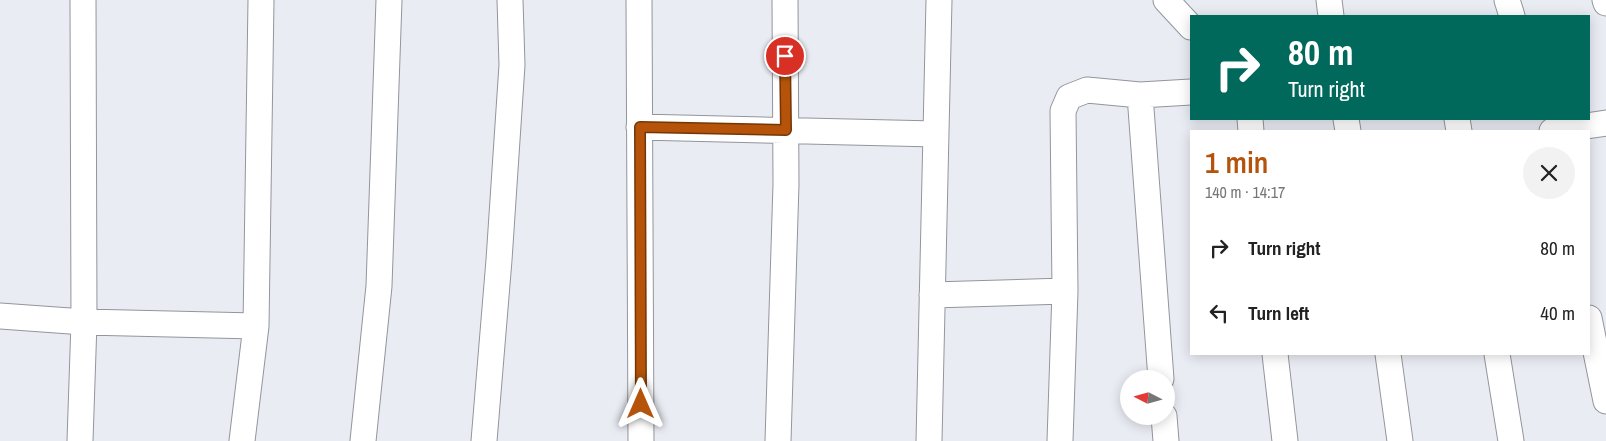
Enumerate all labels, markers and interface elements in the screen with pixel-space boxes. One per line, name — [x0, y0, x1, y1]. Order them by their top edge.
text: 80 m — [1288, 29, 1353, 76]
pin — [764, 35, 806, 77]
icon: right — [1205, 35, 1270, 100]
icon: arrive — [771, 42, 799, 70]
text: Turn right — [1288, 74, 1365, 104]
text: 1 min — [1205, 142, 1268, 182]
button: close — [1523, 147, 1575, 199]
text: 140 m · 14:17 — [1205, 181, 1285, 203]
icon: right — [1205, 234, 1233, 262]
text: Turn right — [1248, 235, 1320, 261]
text: 80 m — [1540, 235, 1575, 261]
icon: left — [1205, 299, 1233, 327]
text: Turn left — [1248, 300, 1309, 326]
text: 40 m — [1540, 300, 1575, 326]
north arrow — [1120, 370, 1175, 425]
map controls — [1120, 370, 1175, 425]
position arrow — [614, 377, 666, 429]

